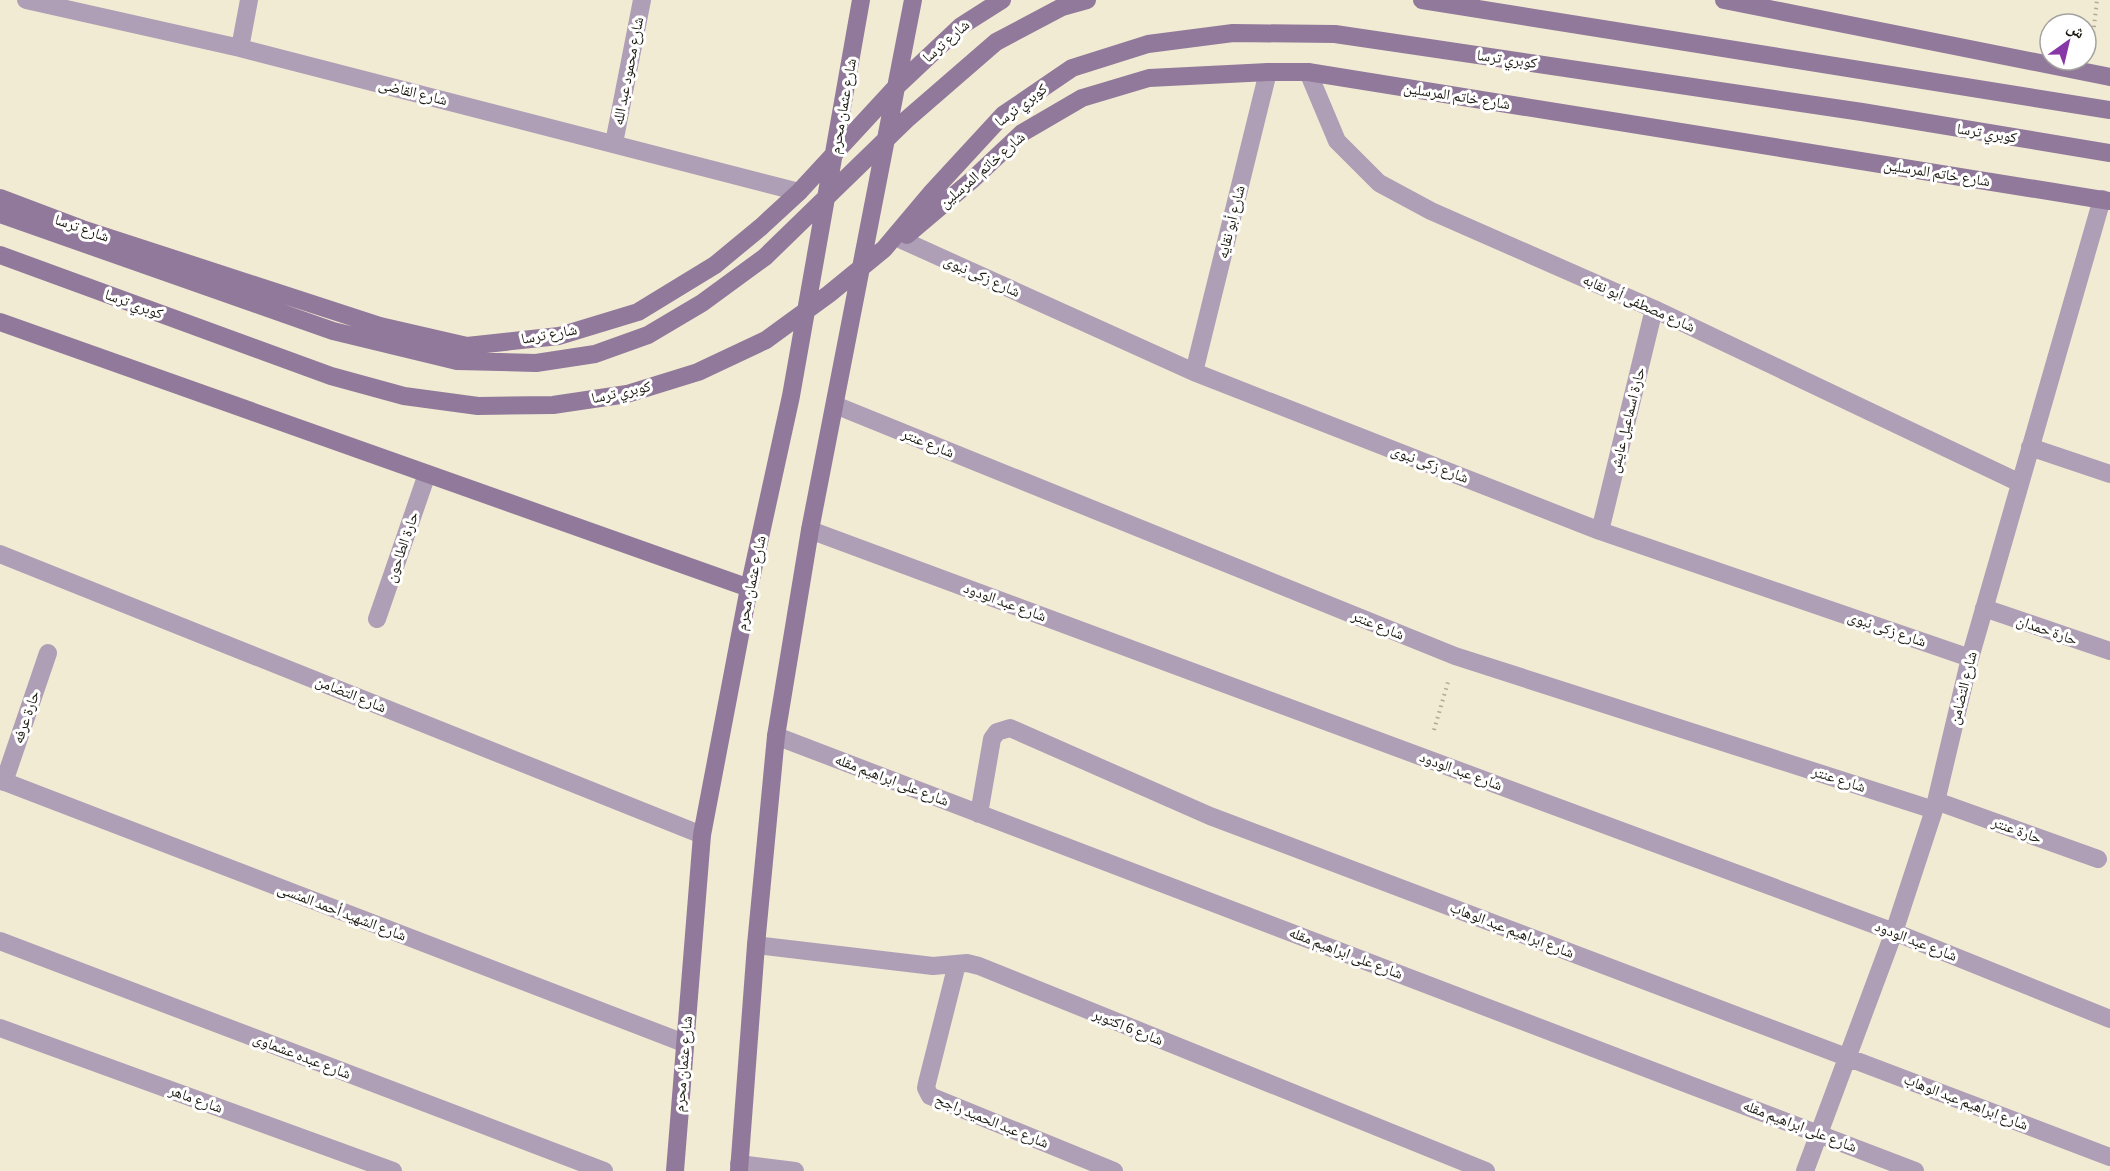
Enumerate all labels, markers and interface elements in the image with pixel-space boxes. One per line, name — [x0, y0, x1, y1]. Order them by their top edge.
north arrow — [2038, 12, 2098, 72]
street label: شارع محمود عبد الله — [608, 15, 649, 127]
street label: شارع ترسا — [918, 15, 975, 68]
text: ش — [2063, 17, 2089, 44]
street label: كوبري ترسا — [1475, 45, 1538, 75]
street label: شارع عثمان محرم — [825, 57, 862, 155]
street label: شارع القاضى — [376, 74, 449, 111]
street label: شارع خاتم المرسلين — [1402, 78, 1512, 115]
street label: كوبري ترسا — [991, 79, 1052, 133]
street label: كوبري ترسا — [1955, 118, 2018, 149]
street label: شارع خاتم المرسلين — [935, 127, 1030, 214]
street label: شارع خاتم المرسلين — [1882, 155, 1992, 192]
street label: شارع أبو نقايه — [1212, 183, 1251, 261]
street label: شارع ترسا — [52, 209, 112, 248]
street label: شارع زكى نبوى — [940, 250, 1023, 303]
street label: شارع مصطفى أبو نقابه — [1579, 269, 1698, 338]
street label: كوبري ترسا — [101, 284, 166, 325]
street label: شارع ترسا — [519, 319, 579, 350]
street label: حارة اسماعيل عايش — [1604, 365, 1651, 475]
street label: كوبري ترسا — [589, 376, 653, 410]
street label: شارع عنتر — [897, 423, 957, 464]
street label: شارع زكى نبوى — [1388, 440, 1472, 489]
street label: حارة الطاحون — [381, 509, 425, 585]
street label: شارع عثمان محرم — [731, 534, 772, 632]
street label: شارع عبد الودود — [960, 578, 1049, 627]
street label: شارع عنتر — [1347, 605, 1407, 646]
street label: شارع زكى نبوى — [1845, 606, 1929, 653]
street label: حارة حمدان — [2013, 610, 2081, 651]
street label: شارع التضامن — [1944, 649, 1983, 727]
street label: شارع التضامن — [312, 671, 390, 718]
street label: حارة عرفه — [8, 687, 45, 747]
street label: شارع عبد الودود — [1416, 747, 1505, 796]
street label: شارع على ابراهيم مقله — [832, 749, 952, 812]
street label: شارع عنتر — [1809, 761, 1868, 798]
street label: حارة عنتر — [1988, 811, 2045, 849]
street label: شارع الشهيد أحمد المنسى — [274, 878, 409, 947]
street label: شارع ابراهيم عبد الوهاب — [1447, 897, 1577, 964]
street label: شارع عبد الودود — [1872, 916, 1960, 967]
street label: شارع على ابراهيم مقله — [1286, 922, 1406, 985]
street label: شارع 6 اكتوبر — [1088, 1003, 1166, 1051]
street label: شارع عثمان محرم — [669, 1015, 698, 1113]
street label: شارع عبده عشماوى — [250, 1028, 354, 1085]
street label: شارع ابراهيم عبد الوهاب — [1901, 1069, 2031, 1136]
street label: شارع ماهر — [165, 1080, 226, 1119]
street label: شارع عبد الحميد راجح — [932, 1089, 1052, 1154]
street label: شارع على ابراهيم مقله — [1740, 1095, 1860, 1158]

